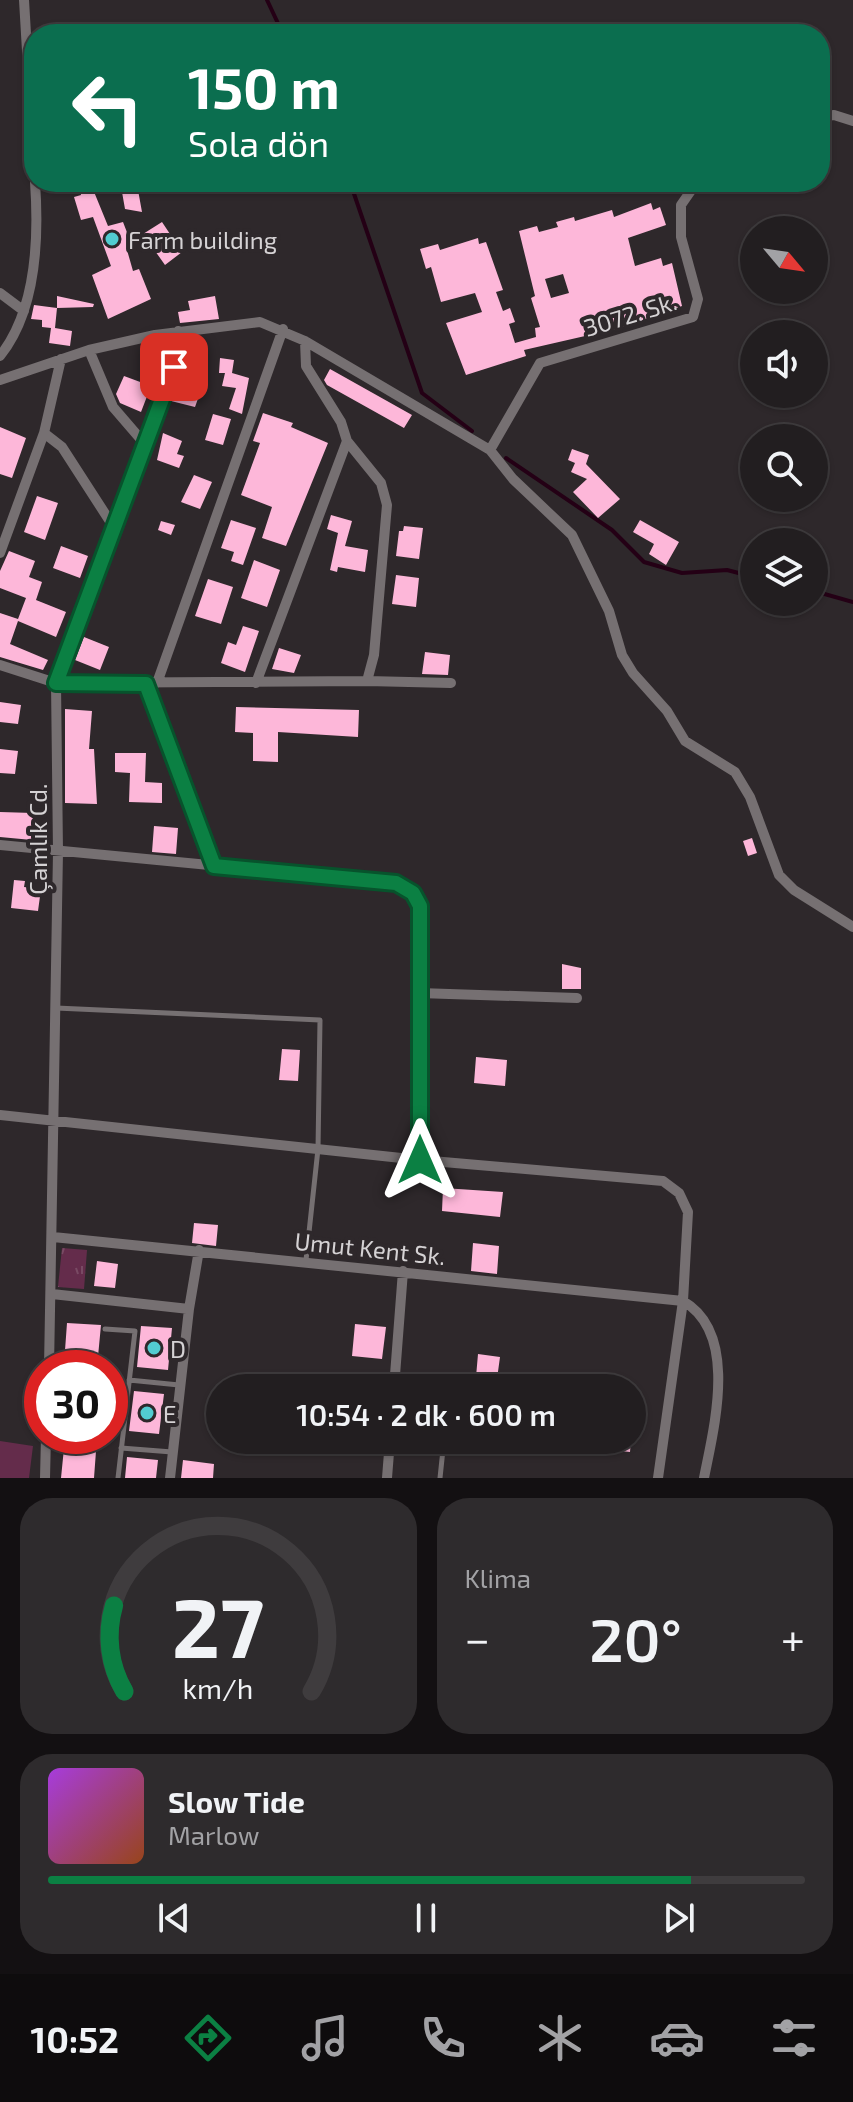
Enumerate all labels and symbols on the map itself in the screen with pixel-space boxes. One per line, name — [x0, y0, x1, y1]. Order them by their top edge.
north arrow — [740, 216, 828, 304]
place label: Farm building — [128, 225, 277, 254]
marker: Farm building — [103, 230, 121, 248]
street label: 3072. Sk. — [580, 286, 680, 342]
pin — [140, 333, 208, 401]
street label: Çamlık Cd. — [23, 783, 53, 895]
position arrow — [378, 1118, 462, 1202]
street label: Umut Kent Sk. — [293, 1226, 447, 1270]
place label: D — [170, 1334, 186, 1363]
marker: D — [145, 1339, 163, 1357]
speed limit sign: 30 — [24, 1350, 128, 1454]
place label: E — [163, 1399, 176, 1428]
marker: E — [138, 1404, 156, 1422]

